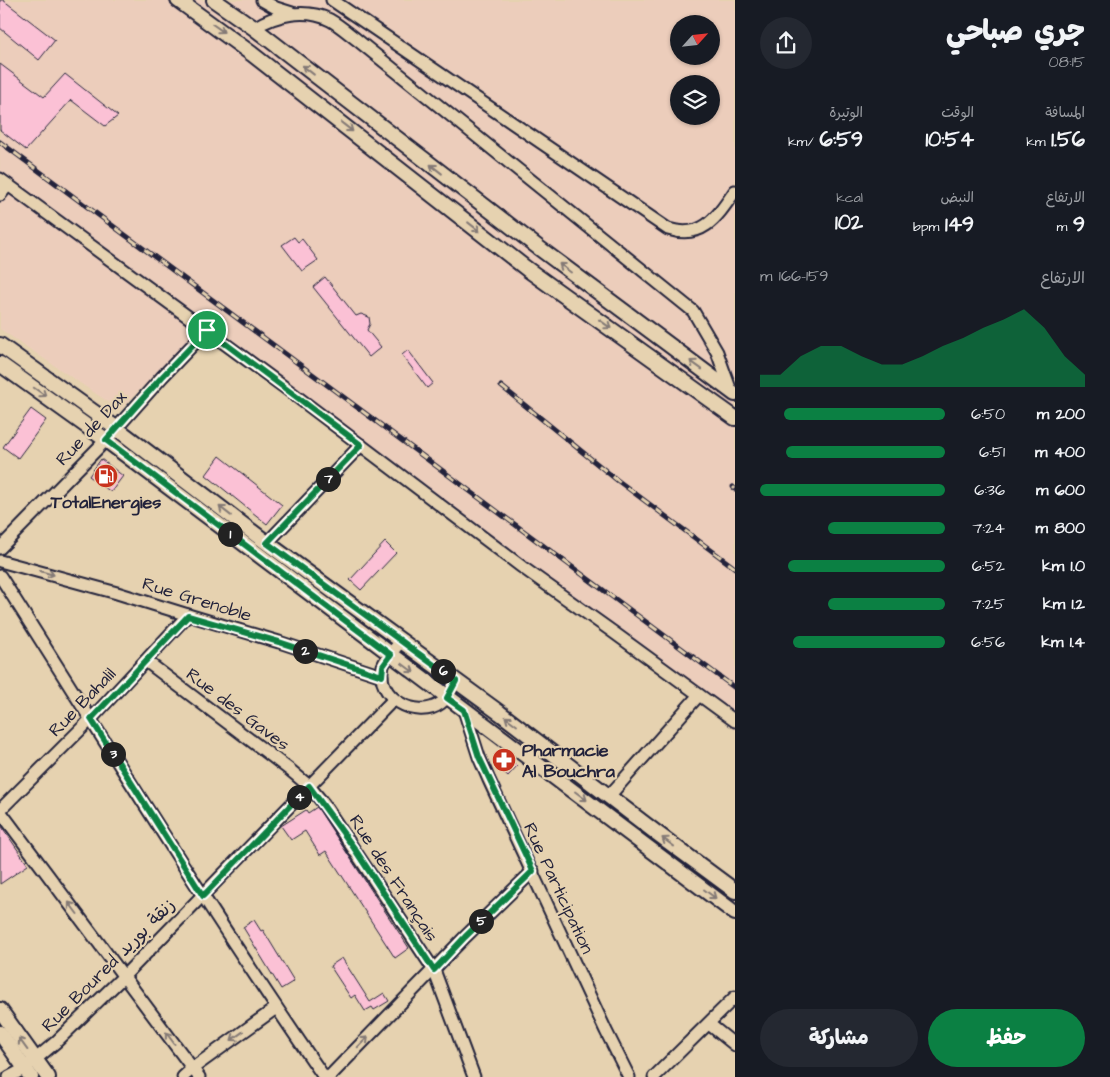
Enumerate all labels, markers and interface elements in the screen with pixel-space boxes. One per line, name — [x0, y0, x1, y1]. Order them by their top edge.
text: جري صباحي — [946, 12, 1085, 51]
north arrow — [670, 15, 720, 65]
map controls — [670, 15, 720, 125]
button: share — [760, 17, 812, 69]
one-way arrow — [210, 23, 224, 33]
text: 08:15 — [1048, 51, 1085, 73]
one-way arrow — [302, 64, 315, 75]
button: layers — [670, 75, 720, 125]
text: الوتيرة — [829, 103, 863, 123]
text: الوقت — [941, 103, 974, 123]
text: المسافة — [1045, 103, 1085, 123]
one-way arrow — [340, 121, 353, 132]
text: 6:59 — [820, 125, 863, 154]
text: 10:54 — [925, 125, 974, 154]
text: 1.56 — [1051, 125, 1085, 154]
text: /km — [788, 132, 820, 152]
text: km — [1026, 132, 1051, 152]
one-way arrow — [429, 164, 443, 174]
text: kcal — [836, 188, 863, 208]
text: النبض — [941, 188, 974, 208]
text: الارتفاع — [1046, 188, 1085, 208]
text: 102 — [835, 208, 863, 237]
text: 149 — [945, 210, 974, 239]
text: 9 — [1073, 210, 1085, 239]
text: bpm — [913, 217, 945, 237]
text: m — [1057, 217, 1073, 237]
one-way arrow — [468, 222, 481, 233]
one-way arrow — [558, 263, 572, 273]
text: 159–166 m — [760, 265, 828, 287]
text: الارتفاع — [1040, 267, 1085, 289]
pin — [186, 309, 228, 351]
icon: arrive — [193, 316, 221, 344]
one-way arrow — [598, 319, 612, 329]
one-way arrow — [689, 360, 703, 370]
street label: Rue de Dax — [50, 385, 133, 471]
one-way arrow — [33, 387, 47, 397]
text: 6:50 — [971, 403, 1005, 425]
text: 200 m — [1037, 403, 1085, 425]
text: 6:51 — [979, 441, 1005, 463]
text: 400 m — [1035, 441, 1085, 463]
fuel station icon: TotalEnergies — [93, 463, 119, 489]
pin: 7 — [316, 466, 340, 492]
text: 7 — [324, 469, 333, 489]
text: 6:36 — [974, 479, 1005, 501]
text: 600 m — [1036, 479, 1085, 501]
place label: TotalEnergies — [50, 490, 161, 516]
one-way arrow — [219, 505, 232, 516]
text: 7:24 — [972, 517, 1005, 539]
text: 800 m — [1036, 517, 1085, 539]
pin: 1 — [218, 522, 242, 546]
text: 1 — [230, 524, 231, 544]
text: 6:52 — [972, 555, 1005, 577]
text: 1.0 km — [1042, 555, 1085, 577]
one-way arrow — [39, 568, 55, 578]
street label: Rue Grenoble — [139, 571, 255, 628]
text: 7:25 — [972, 593, 1005, 615]
text: 1.2 km — [1043, 593, 1085, 615]
text: 6:56 — [971, 631, 1005, 653]
text: 1.4 km — [1041, 631, 1085, 653]
pin: 2 — [292, 638, 318, 664]
text: 2 — [301, 641, 310, 661]
pin: 6 — [430, 658, 456, 684]
text: 6 — [439, 661, 448, 681]
street label: Rue Bahalil — [43, 662, 122, 742]
street label: Rue des Gaves — [181, 662, 295, 757]
one-way arrow — [401, 663, 415, 673]
one-way arrow — [504, 716, 518, 726]
place label: Pharmacie Al Bouchra — [522, 738, 616, 784]
pin: 3 — [100, 742, 126, 766]
text: 3 — [110, 744, 117, 764]
pharmacy icon: Pharmacie Al Bouchra — [491, 747, 517, 773]
pin: 4 — [286, 784, 312, 810]
text: 4 — [295, 787, 304, 807]
one-way arrow — [574, 791, 587, 802]
street label: Rue des Français — [343, 810, 444, 947]
street label: Rue Participation — [517, 819, 600, 958]
one-way arrow — [662, 836, 675, 847]
one-way arrow — [703, 889, 716, 900]
street label: Rue Boured زنقة بوريد — [36, 893, 181, 1038]
one-way arrow — [67, 902, 78, 915]
pin: 5 — [468, 908, 494, 934]
text: 5 — [477, 911, 486, 931]
button: مشاركة — [760, 1009, 918, 1067]
button: حفظ — [928, 1009, 1085, 1067]
one-way arrow — [165, 1031, 175, 1045]
one-way arrow — [230, 1031, 244, 1042]
one-way arrow — [357, 1036, 369, 1049]
one-way arrow — [18, 1037, 28, 1051]

